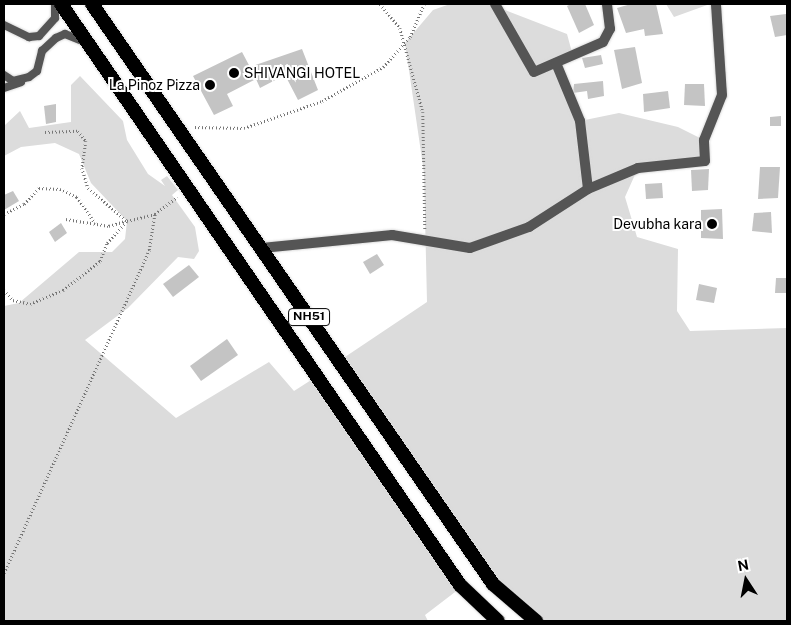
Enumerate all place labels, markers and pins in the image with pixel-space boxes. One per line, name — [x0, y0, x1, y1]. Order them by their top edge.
place label: SHIVANGI HOTEL — [244, 65, 360, 81]
marker: SHIVANGI HOTEL — [228, 67, 240, 79]
place label: La Pinoz Pizza — [109, 77, 200, 93]
marker: La Pinoz Pizza — [204, 79, 216, 91]
place label: Devubha kara — [613, 216, 702, 232]
marker: Devubha kara — [706, 218, 718, 230]

